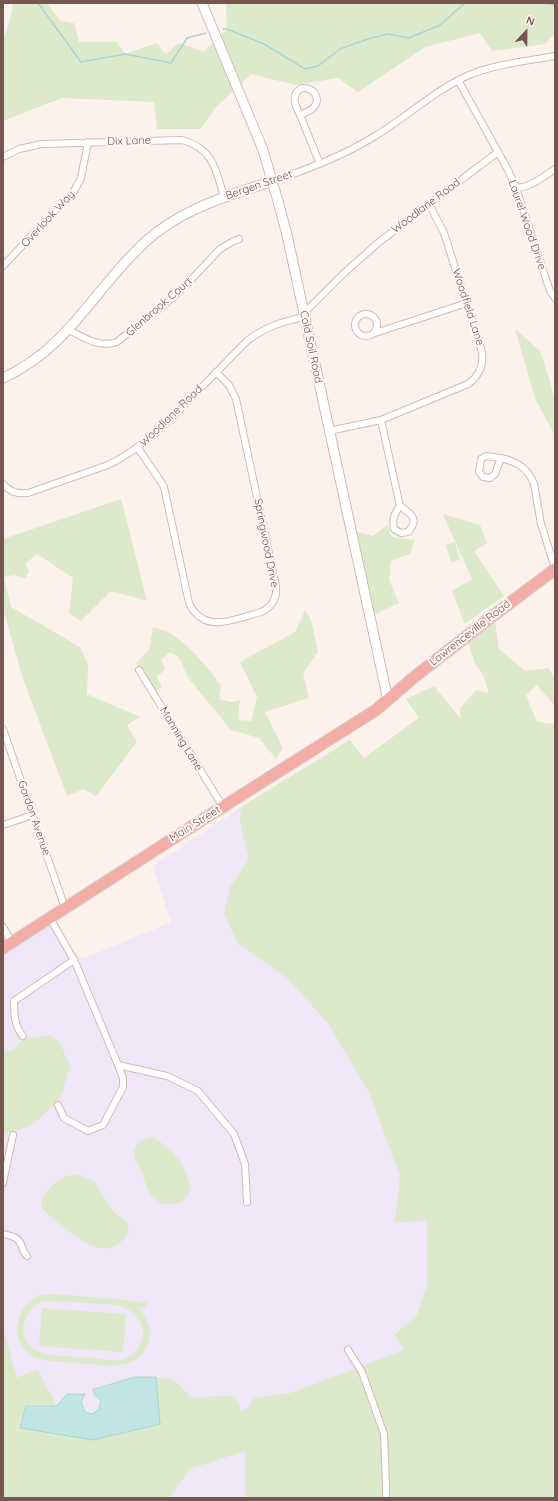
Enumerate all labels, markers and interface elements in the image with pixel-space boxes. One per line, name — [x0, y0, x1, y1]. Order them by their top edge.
north arrow — [506, 12, 546, 52]
text: N — [524, 13, 537, 29]
street label: Dix Lane — [107, 134, 151, 148]
street label: Bergen Street — [224, 167, 294, 203]
street label: Woodlane Road — [389, 176, 463, 236]
street label: Laurel Wood Drive — [505, 178, 549, 272]
street label: Overlook Way — [18, 188, 78, 250]
street label: Woodfield Lane — [449, 267, 487, 347]
street label: Glenbrook Court — [123, 275, 195, 339]
street label: Cold Soil Road — [297, 309, 325, 385]
street label: Woodlane Road — [137, 383, 205, 449]
street label: Springwood Drive — [251, 497, 281, 589]
street label: Lawrenceville Road — [427, 597, 513, 669]
street label: Manning Lane — [157, 705, 205, 773]
street label: Gordon Avenue — [15, 779, 53, 857]
street label: Main Street — [167, 803, 223, 845]

